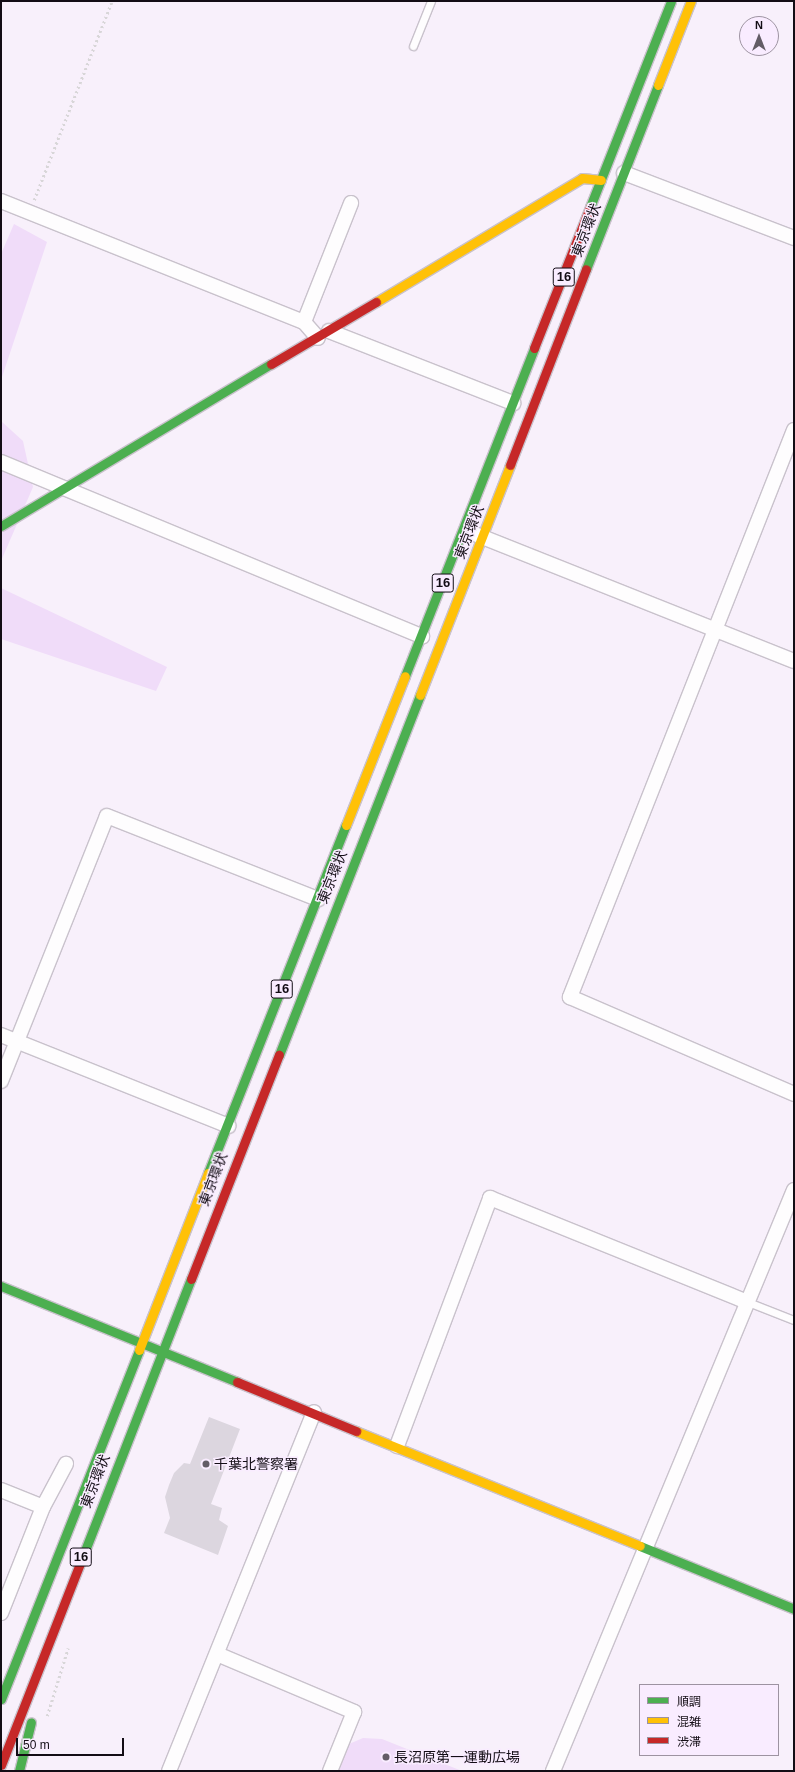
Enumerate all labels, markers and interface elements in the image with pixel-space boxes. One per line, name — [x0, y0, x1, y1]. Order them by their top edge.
north arrow — [739, 16, 779, 56]
text: N — [755, 19, 763, 31]
street label: 東京環状 — [568, 201, 604, 259]
road number: 16 — [552, 266, 576, 288]
street label: 東京環状 — [451, 503, 487, 561]
road number: 16 — [431, 572, 455, 594]
street label: 東京環状 — [314, 848, 350, 906]
road number: 16 — [270, 978, 294, 1000]
street label: 東京環状 — [195, 1150, 231, 1208]
street label: 東京環状 — [77, 1452, 113, 1510]
place label: 千葉北警察署 — [214, 1456, 298, 1472]
marker: 千葉北警察署 — [201, 1459, 211, 1469]
road number: 16 — [69, 1546, 93, 1568]
legend — [639, 1684, 779, 1756]
text: 順調 — [677, 1695, 701, 1709]
text: 混雑 — [677, 1715, 701, 1729]
scale bar — [18, 1730, 126, 1756]
text: 渋滞 — [677, 1735, 701, 1749]
text: 50 m — [23, 1738, 50, 1752]
place label: 長沼原第一運動広場 — [394, 1749, 520, 1765]
marker: 長沼原第一運動広場 — [381, 1752, 391, 1762]

